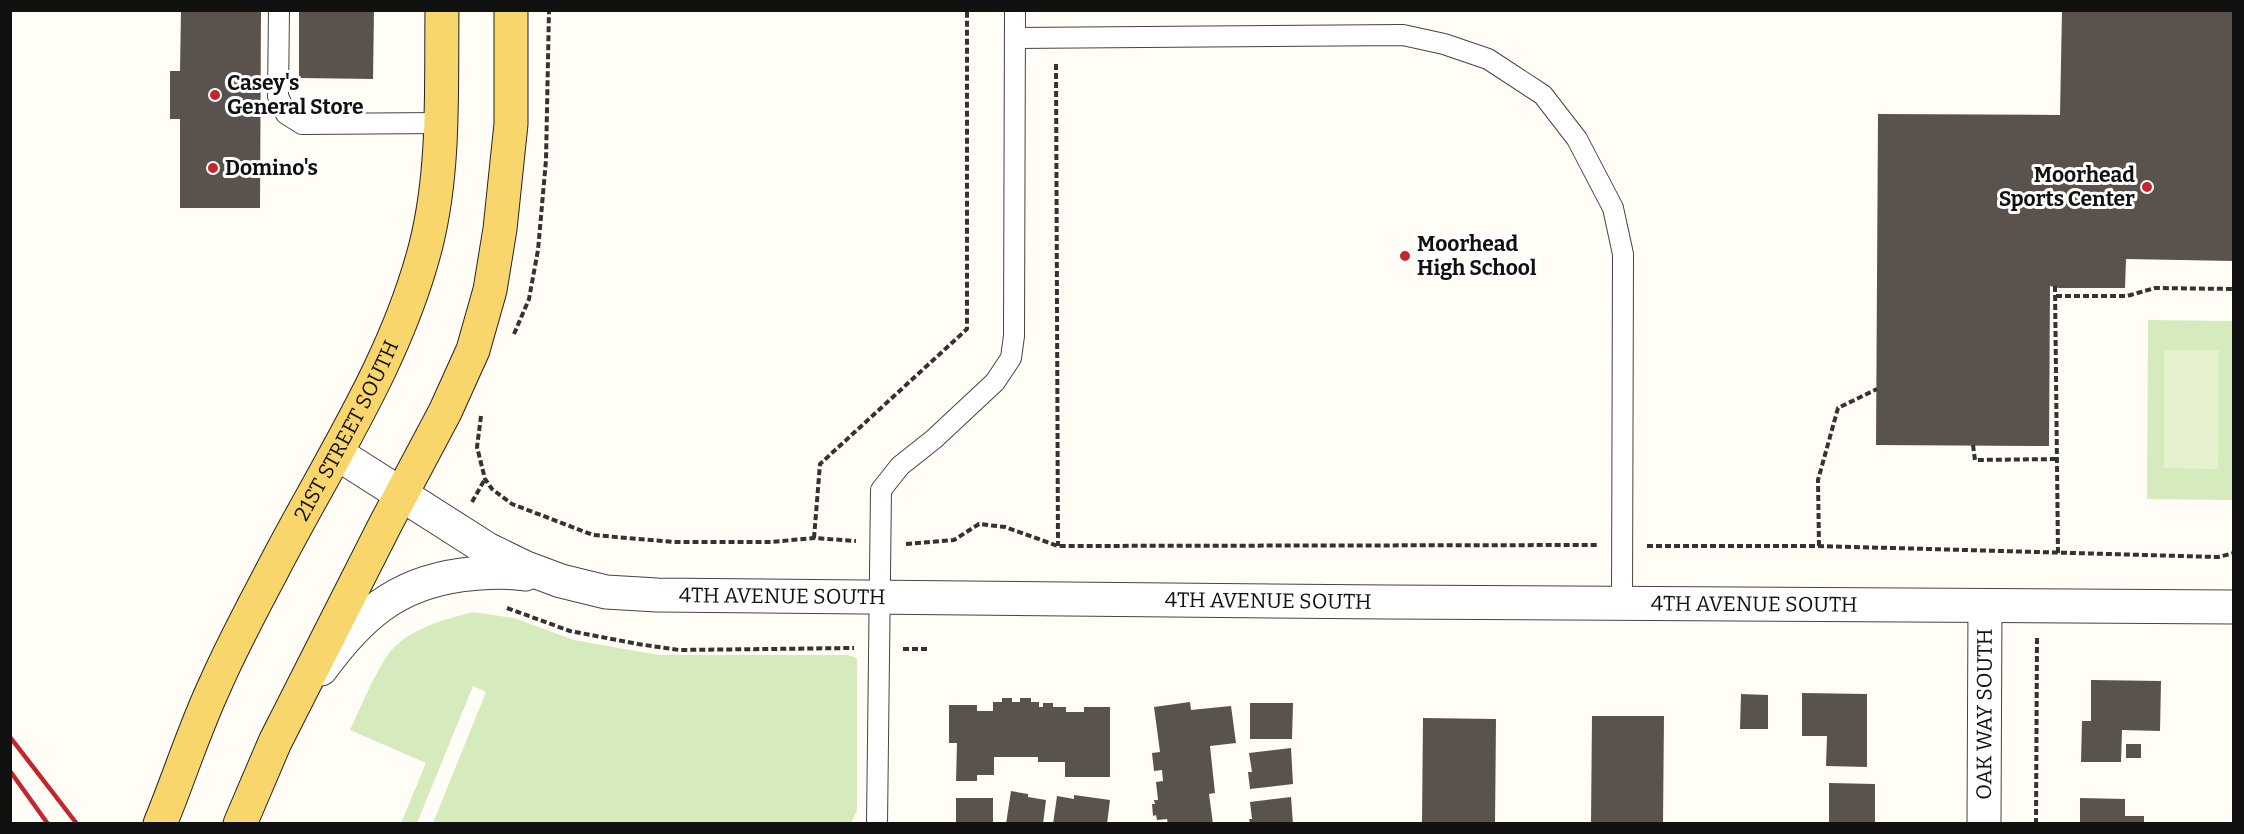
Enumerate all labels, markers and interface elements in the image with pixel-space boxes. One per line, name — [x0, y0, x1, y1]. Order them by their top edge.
place label: Casey's General Store — [227, 70, 364, 120]
marker: Casey's General Store — [208, 88, 222, 102]
place label: Domino's — [225, 155, 318, 181]
marker: Domino's — [206, 161, 220, 175]
place label: Moorhead Sports Center — [1999, 162, 2135, 212]
marker: Moorhead Sports Center — [2140, 180, 2154, 194]
place label: Moorhead High School — [1417, 231, 1537, 281]
marker: Moorhead High School — [1398, 249, 1412, 263]
street label: 21ST STREET SOUTH — [288, 336, 404, 525]
street label: 4TH AVENUE SOUTH — [679, 582, 886, 610]
street label: 4TH AVENUE SOUTH — [1165, 587, 1372, 615]
street label: 4TH AVENUE SOUTH — [1651, 591, 1858, 618]
street label: OAK WAY SOUTH — [1971, 628, 1998, 800]

